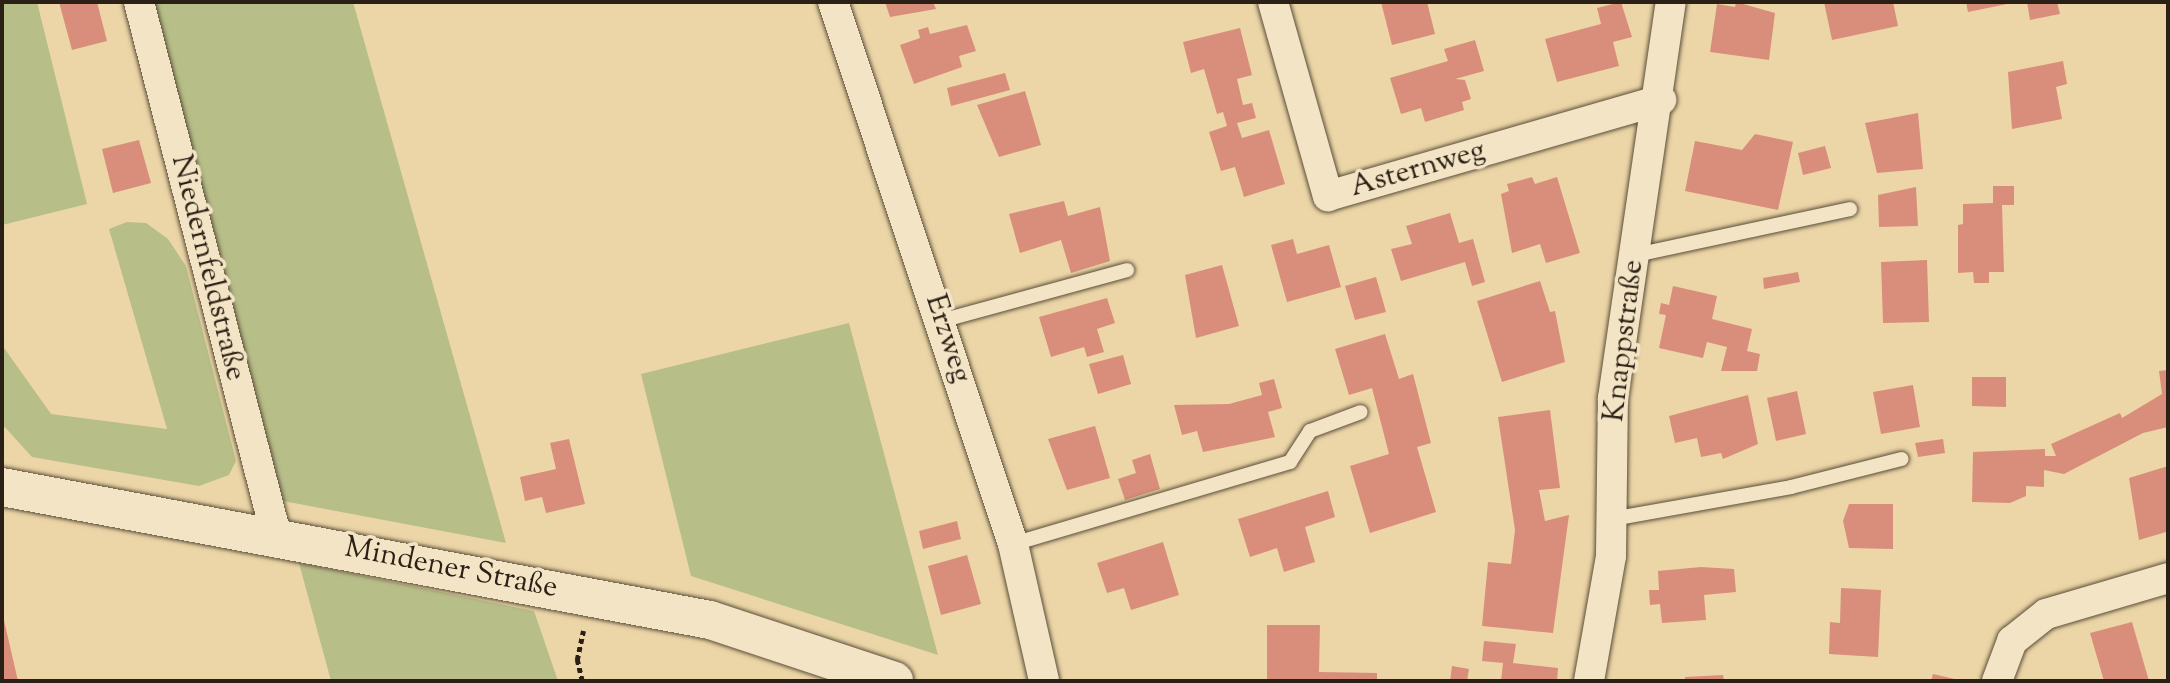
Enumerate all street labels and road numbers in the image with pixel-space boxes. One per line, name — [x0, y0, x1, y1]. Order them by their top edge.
street label: Asternweg — [1346, 134, 1490, 206]
street label: Niedernfeldstraße — [162, 151, 252, 385]
street label: Knappstraße — [1597, 258, 1653, 424]
street label: Erzweg — [916, 290, 978, 388]
street label: Mindener Straße — [341, 531, 561, 607]

